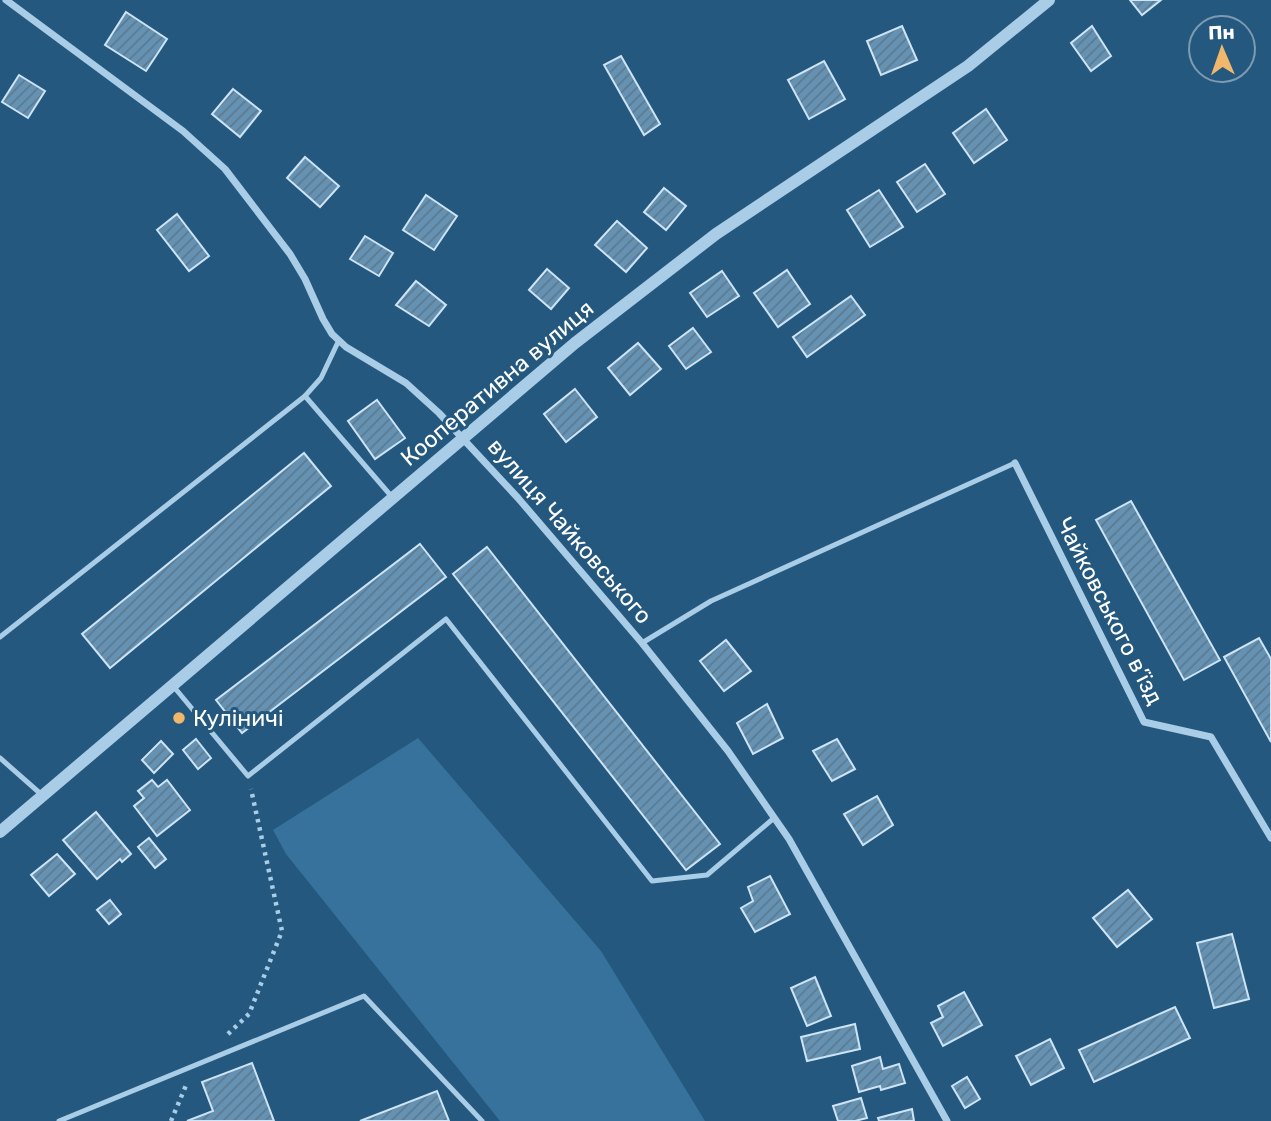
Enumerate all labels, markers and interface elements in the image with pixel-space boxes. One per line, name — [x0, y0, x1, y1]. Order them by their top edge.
north arrow — [1187, 14, 1257, 84]
text: Пн — [1208, 21, 1235, 44]
street label: Кооперативна вулиця — [395, 294, 599, 472]
street label: вулиця Чайковського — [482, 433, 658, 629]
street label: Чайковського в’їзд — [1051, 513, 1169, 710]
place label: Куліничі — [193, 704, 284, 732]
marker: Куліничі — [171, 710, 187, 726]

